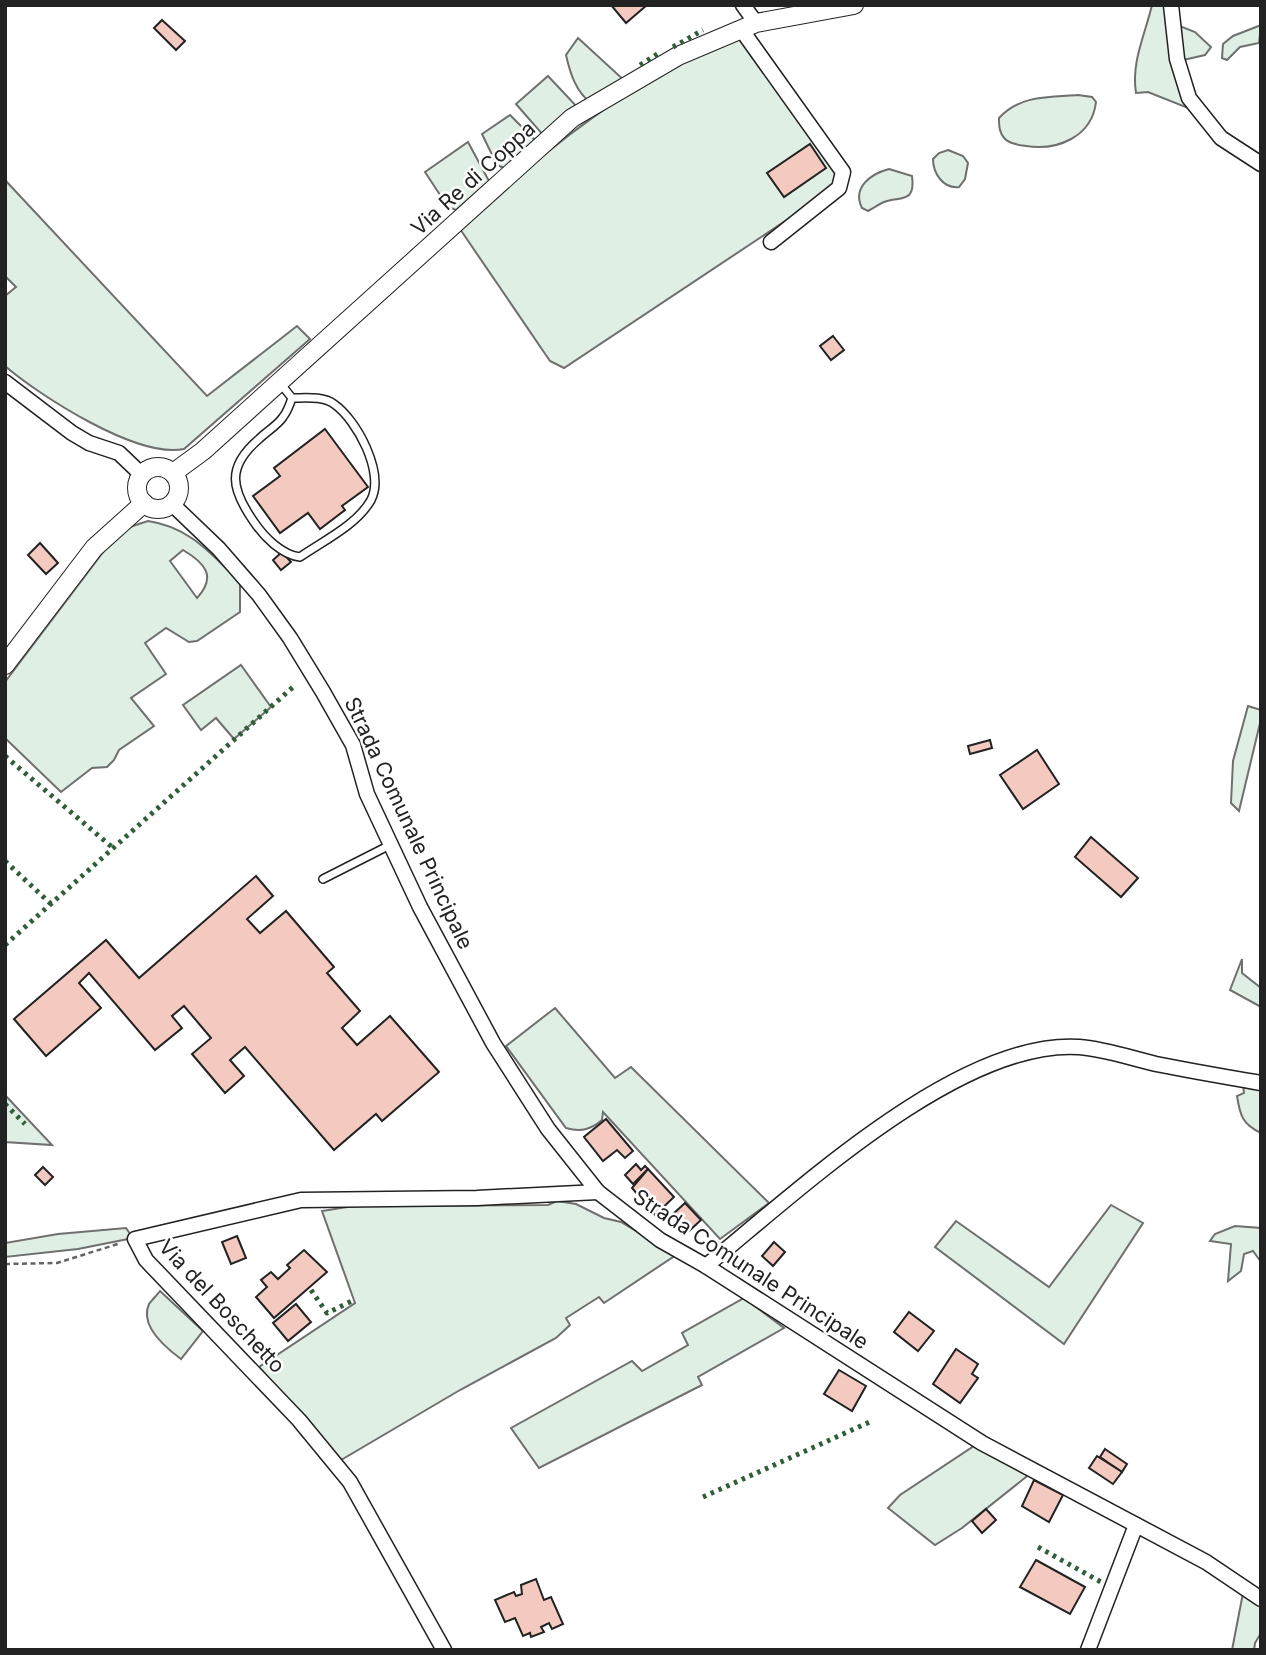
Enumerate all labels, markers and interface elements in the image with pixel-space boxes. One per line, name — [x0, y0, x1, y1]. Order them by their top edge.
street label: Via Re di Coppa — [406, 116, 540, 240]
street label: Strada Comunale Principale — [340, 693, 478, 953]
street label: Strada Comunale Principale — [629, 1184, 873, 1354]
street label: Via del Boschetto — [154, 1234, 290, 1378]

